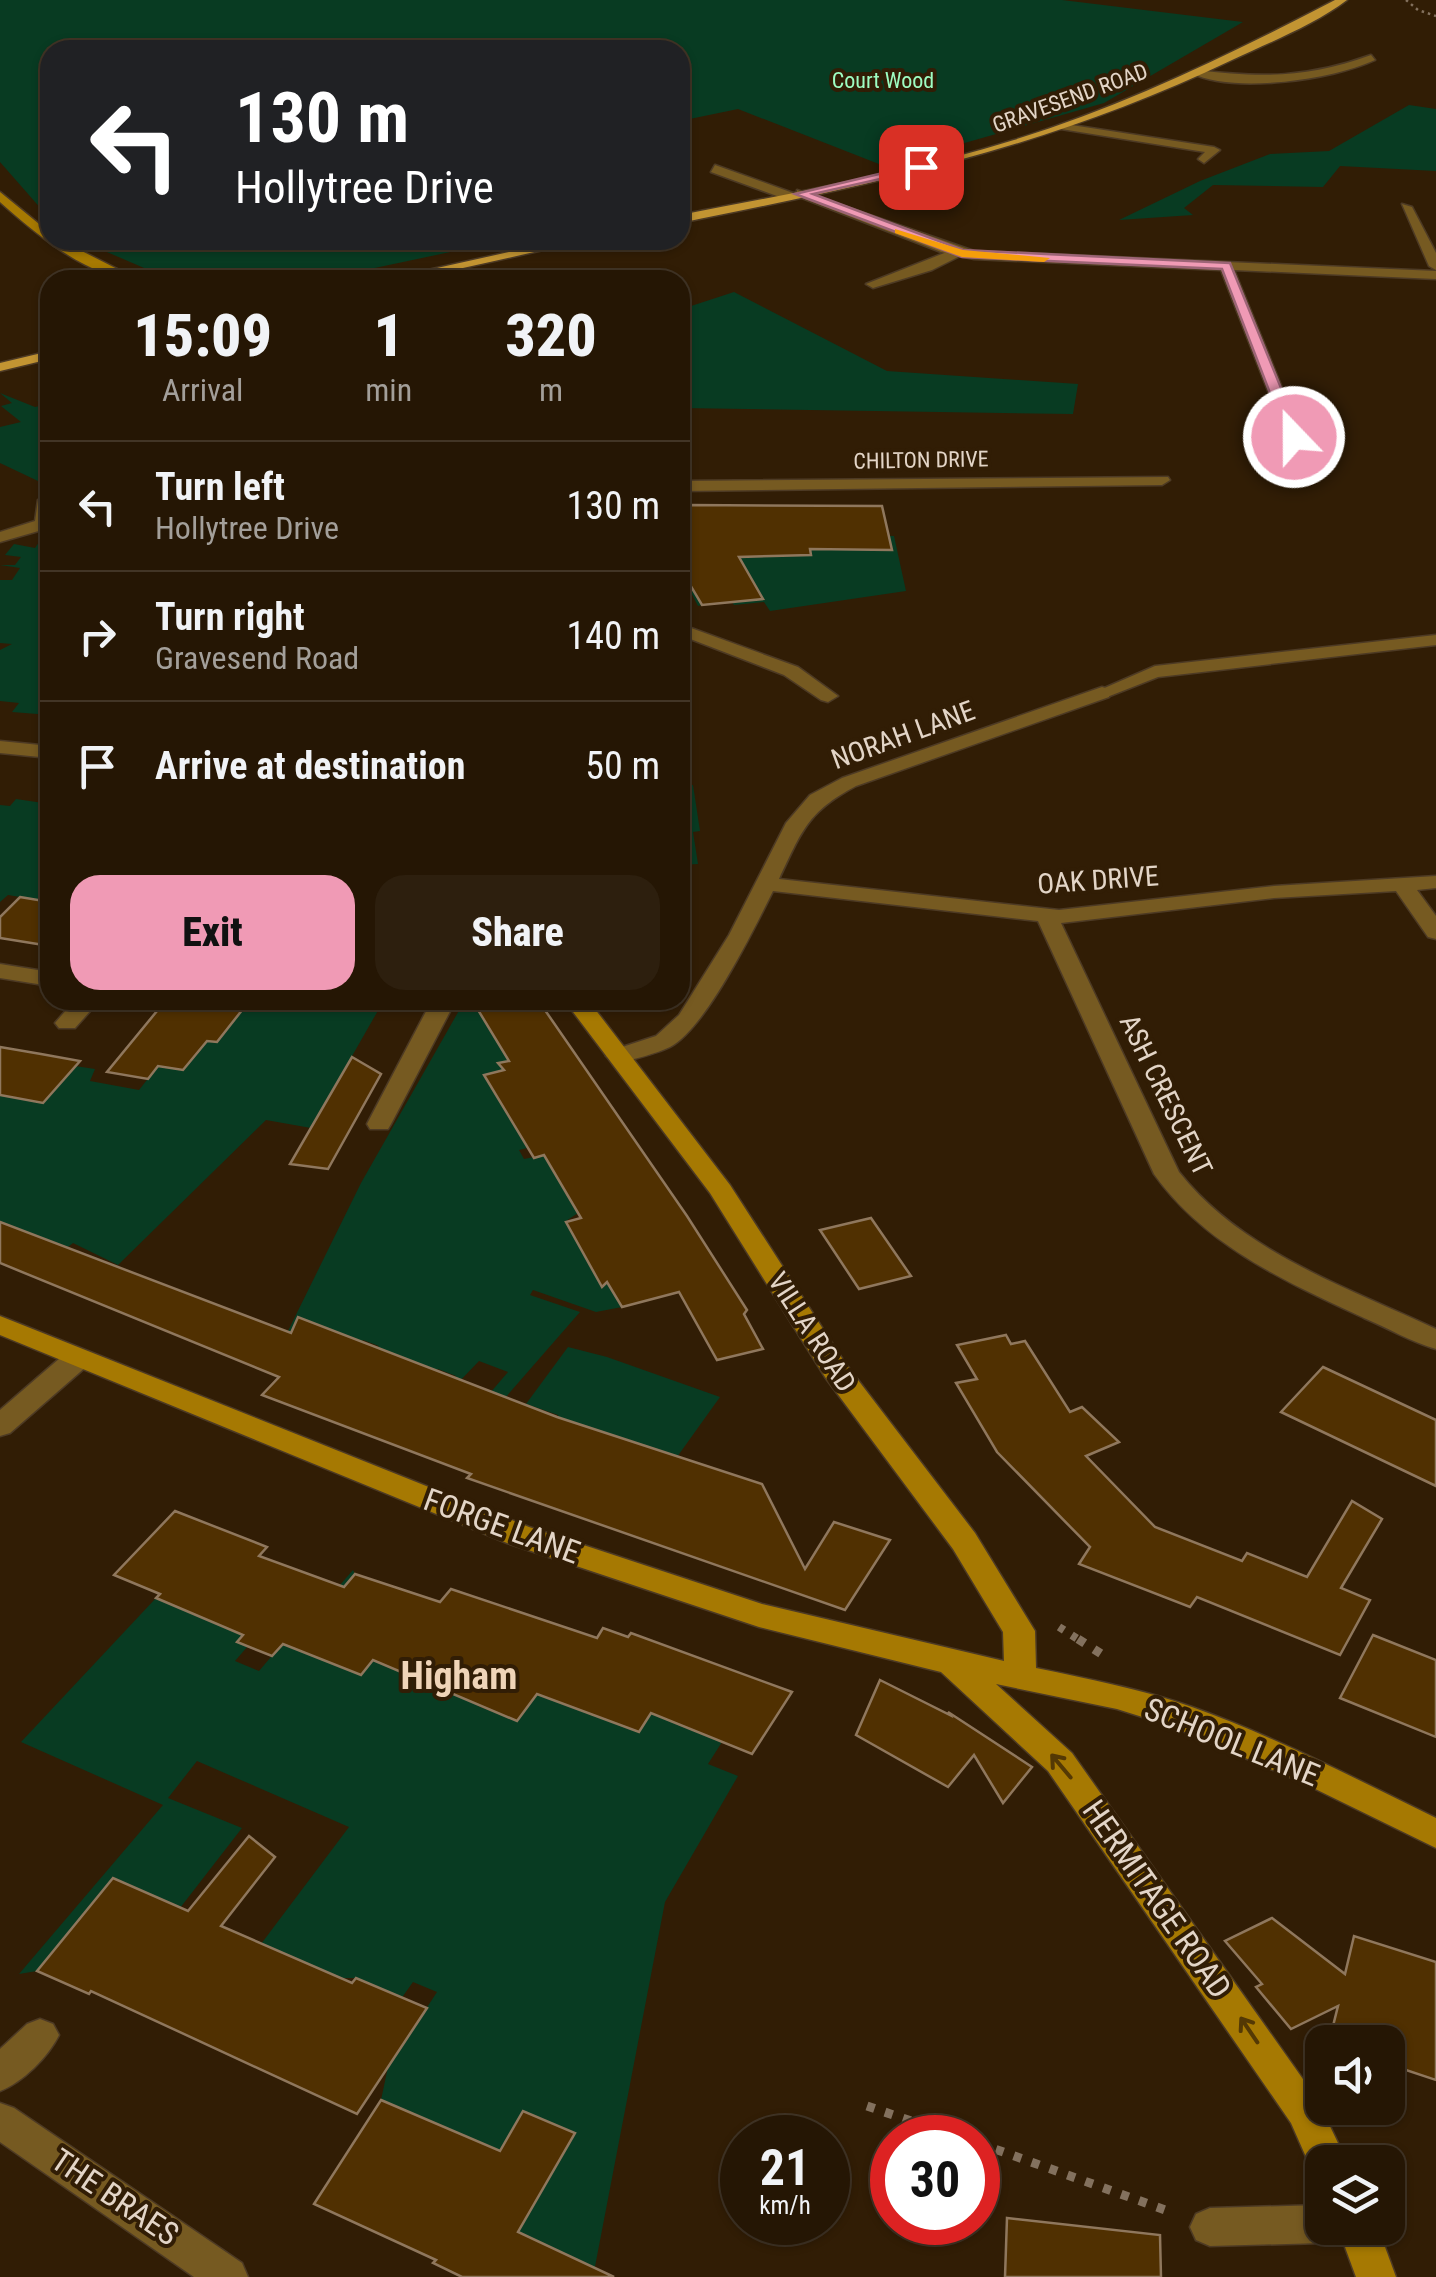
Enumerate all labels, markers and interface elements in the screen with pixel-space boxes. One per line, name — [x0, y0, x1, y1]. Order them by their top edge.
street label: GRAVESEND ROAD — [989, 58, 1151, 138]
park label: Court Wood — [832, 68, 934, 93]
text: 130 m — [235, 77, 409, 159]
icon: left — [70, 80, 200, 210]
pin — [879, 125, 964, 210]
icon: arrive — [894, 140, 949, 195]
text: Hollytree Drive — [235, 161, 494, 214]
text: 15:09 — [133, 300, 272, 371]
text: 1 — [373, 300, 404, 371]
text: 320 — [505, 300, 597, 371]
text: Arrival — [162, 371, 243, 409]
text: min — [365, 371, 412, 409]
text: m — [539, 371, 563, 409]
position arrow — [1242, 385, 1346, 489]
street label: CHILTON DRIVE — [853, 446, 989, 474]
text: Turn left — [155, 465, 285, 509]
icon: left — [70, 479, 125, 534]
text: 130 m — [566, 484, 660, 528]
text: Hollytree Drive — [155, 509, 339, 547]
text: Turn right — [155, 595, 305, 639]
icon: right — [70, 609, 125, 664]
text: 140 m — [566, 614, 660, 658]
text: Gravesend Road — [155, 639, 359, 677]
street label: NORAH LANE — [827, 694, 979, 776]
icon: arrive — [70, 739, 125, 794]
text: Arrive at destination — [155, 744, 465, 788]
text: 50 m — [585, 744, 660, 788]
street label: OAK DRIVE — [1036, 859, 1160, 901]
button: Exit — [70, 875, 355, 990]
button: Share — [375, 875, 660, 990]
street label: ASH CRESCENT — [1113, 1009, 1219, 1181]
street label: VILLA ROAD — [761, 1266, 863, 1398]
street label: FORGE LANE — [419, 1480, 585, 1572]
district label: Higham — [401, 1654, 517, 1698]
street label: SCHOOL LANE — [1139, 1690, 1325, 1794]
one-way arrow — [1050, 1753, 1072, 1779]
street label: HERMITAGE ROAD — [1075, 1793, 1239, 2005]
one-way arrow — [1239, 2017, 1260, 2045]
map controls — [1305, 2025, 1405, 2245]
button: sound — [1305, 2025, 1405, 2125]
speed limit sign: 30 — [870, 2115, 1000, 2245]
text: 21 — [760, 2139, 810, 2197]
street label: THE BRAES — [44, 2141, 186, 2253]
button: layers — [1305, 2145, 1405, 2245]
text: km/h — [759, 2191, 811, 2220]

